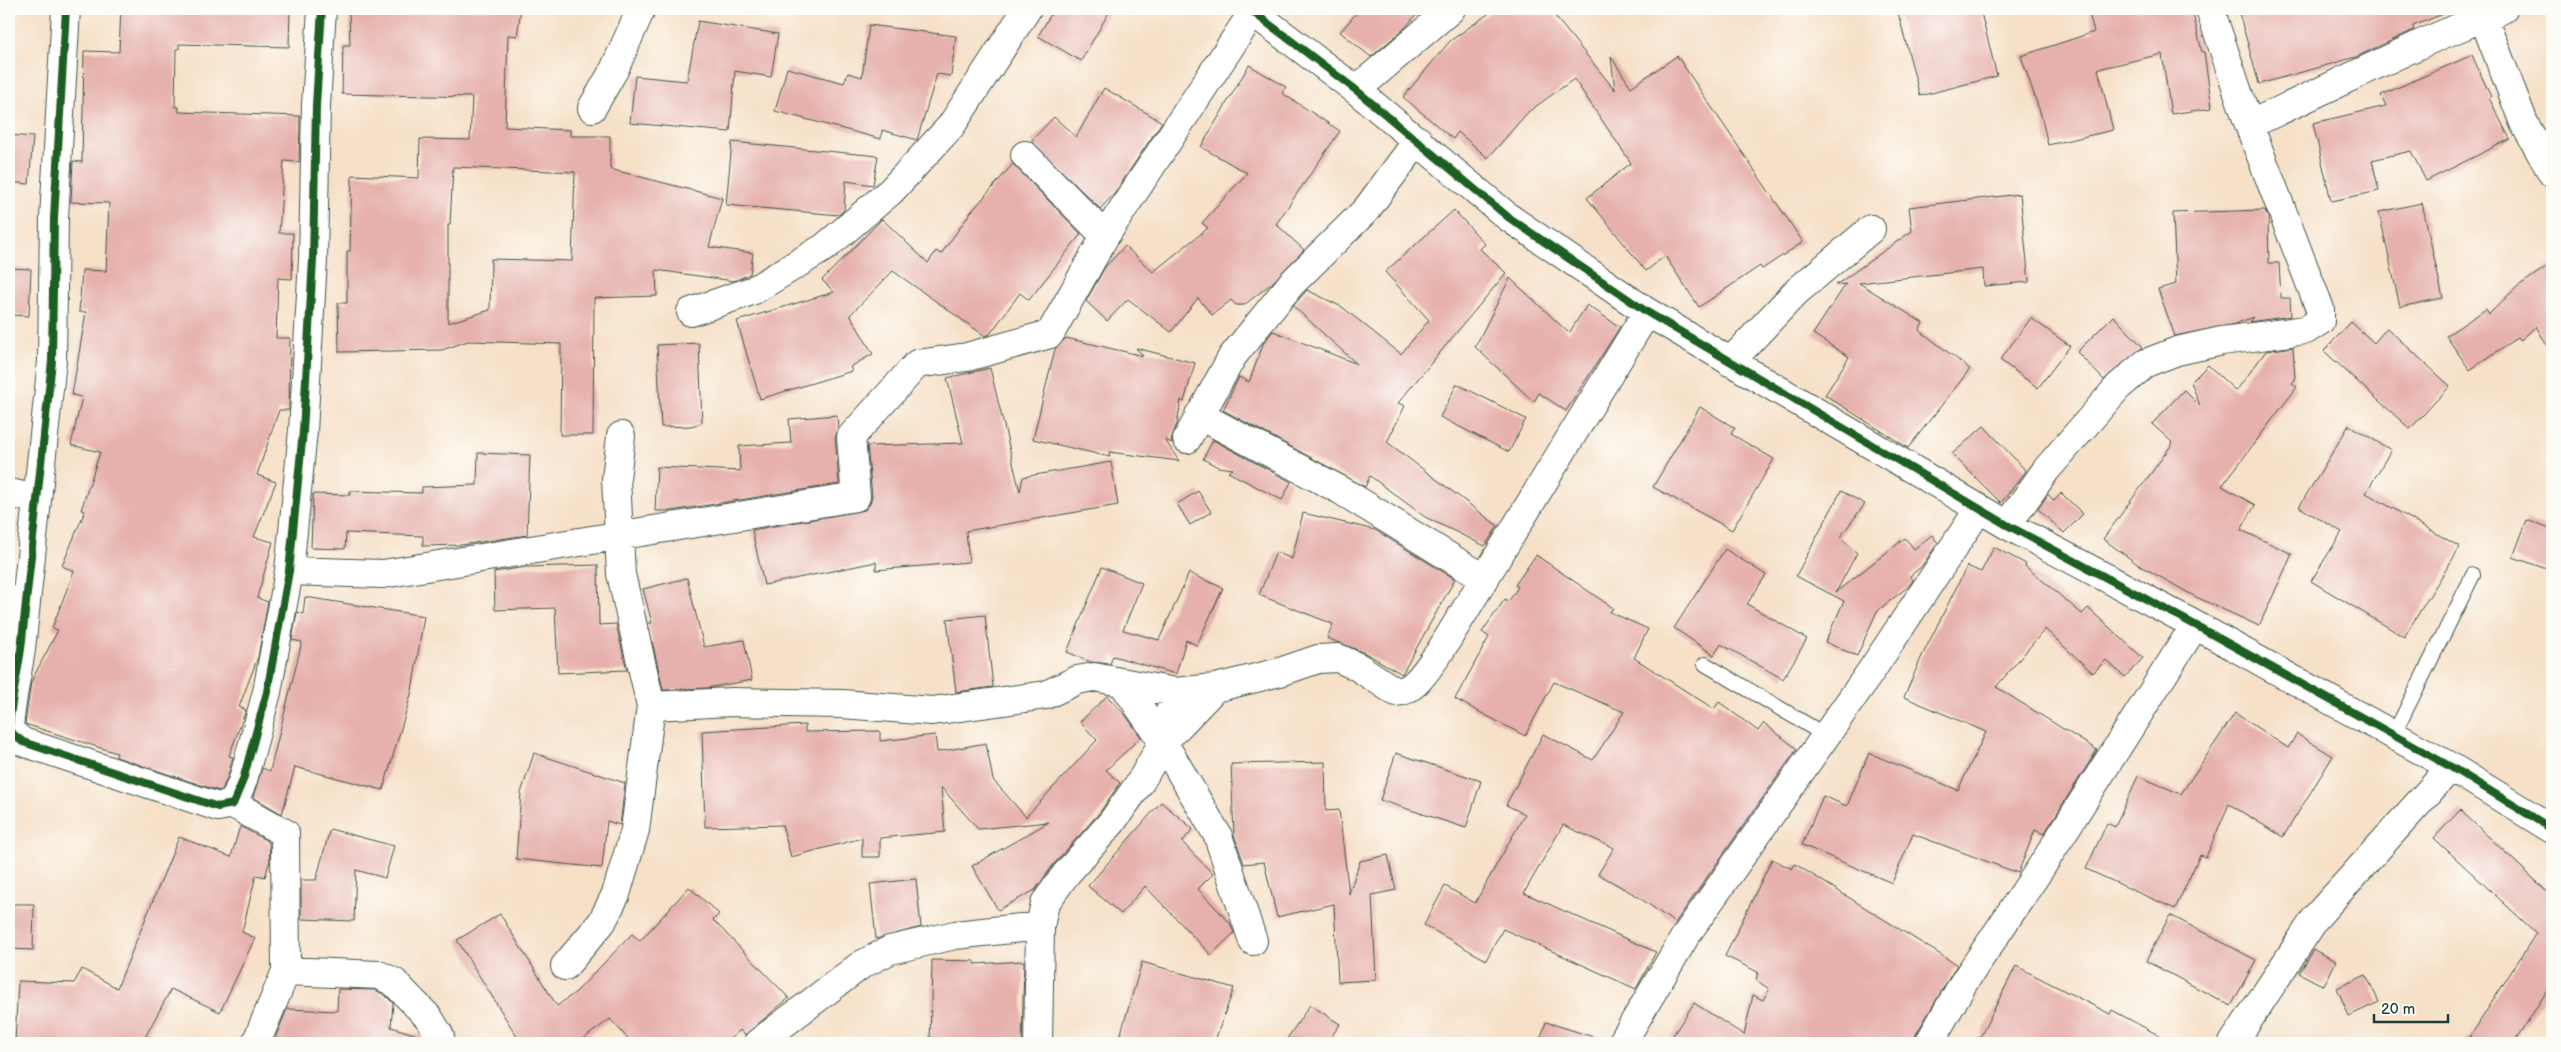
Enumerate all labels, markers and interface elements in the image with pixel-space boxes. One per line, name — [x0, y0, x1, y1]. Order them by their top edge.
scale bar — [2374, 992, 2447, 1024]
text: 20 m — [2381, 1000, 2415, 1019]

